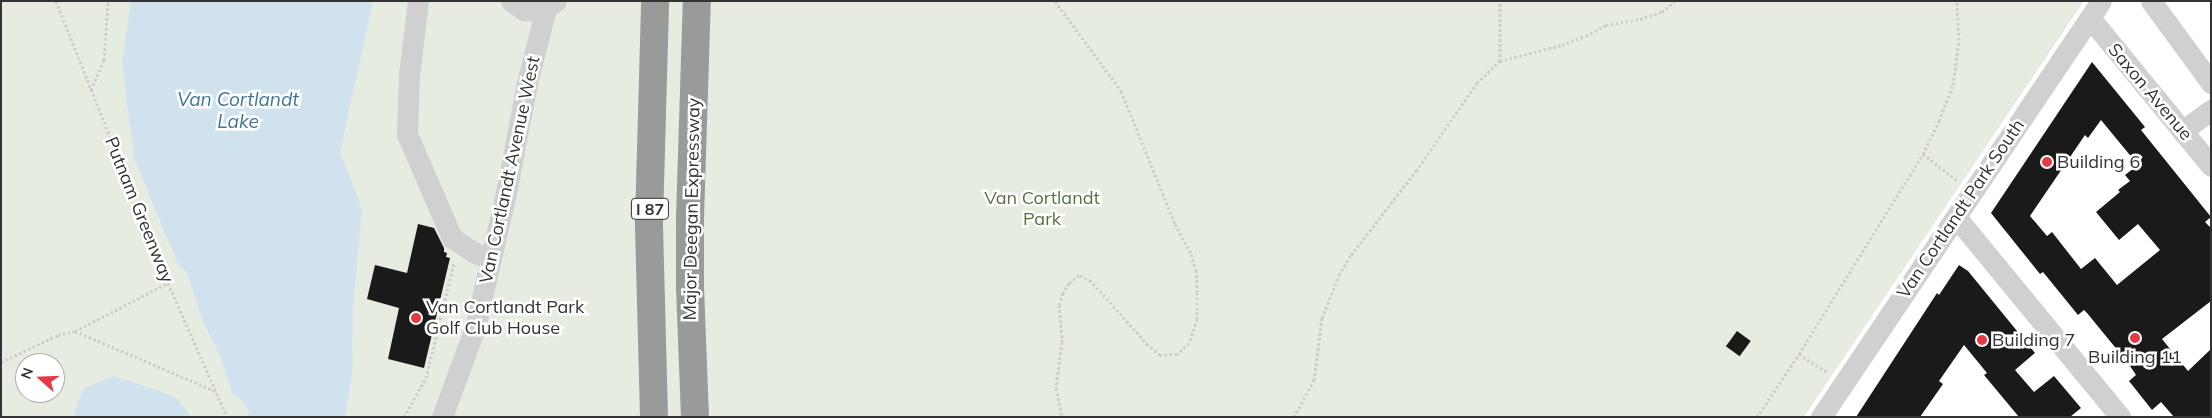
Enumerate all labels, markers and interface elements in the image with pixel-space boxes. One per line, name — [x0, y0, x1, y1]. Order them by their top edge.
street label: Saxon Avenue — [2103, 39, 2197, 145]
street label: Van Cortlandt Avenue West — [475, 55, 545, 285]
water label: Van Cortlandt Lake — [177, 89, 299, 133]
street label: Major Deegan Expressway — [679, 98, 705, 320]
street label: Van Cortlandt Park South — [1893, 115, 2029, 303]
street label: Putnam Greenway — [100, 134, 178, 286]
place label: Building 6 — [2057, 151, 2140, 173]
marker: Building 6 — [2041, 156, 2053, 168]
park label: Van Cortlandt Park — [984, 188, 1100, 230]
road number: I 87 — [630, 195, 670, 222]
place label: Van Cortlandt Park Golf Club House — [426, 297, 584, 340]
marker: Van Cortlandt Park Golf Club House — [410, 312, 422, 324]
place label: Building 7 — [1992, 329, 2075, 351]
marker: Building 11 — [2129, 332, 2141, 344]
marker: Building 7 — [1976, 334, 1988, 346]
place label: Building 11 — [2088, 346, 2182, 368]
north arrow — [15, 353, 65, 403]
text: N — [17, 365, 37, 381]

